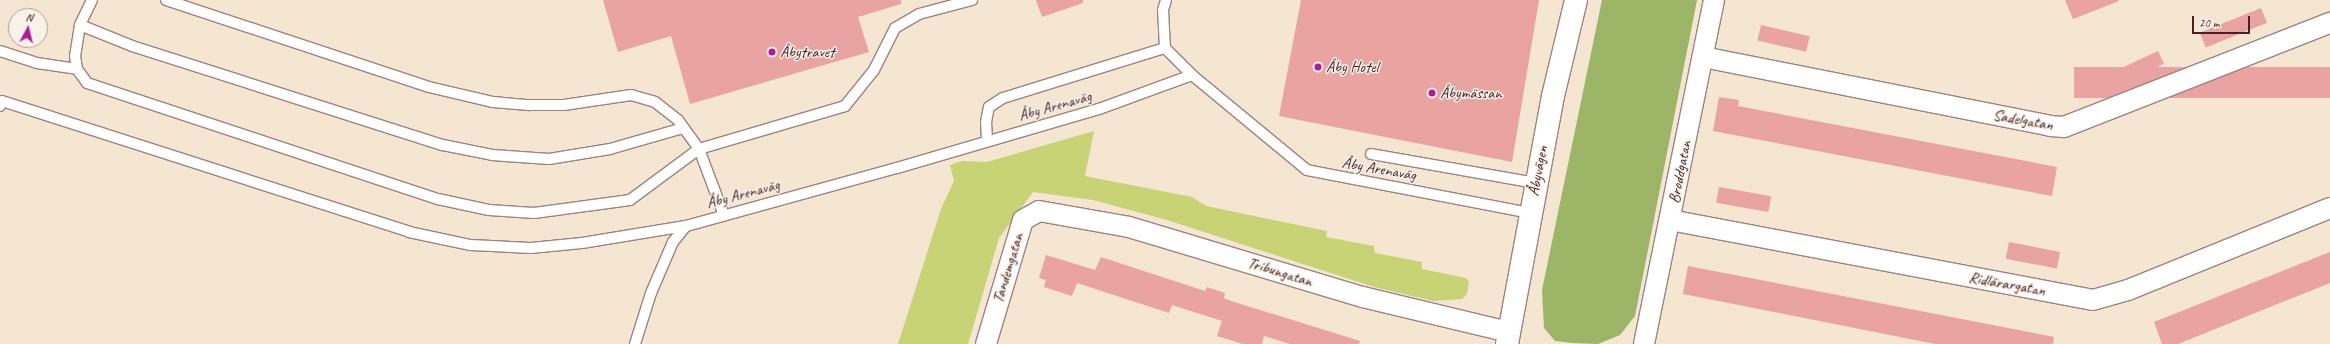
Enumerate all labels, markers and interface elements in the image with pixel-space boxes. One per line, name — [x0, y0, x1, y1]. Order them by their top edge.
north arrow — [8, 8, 48, 48]
scale bar — [2194, 8, 2252, 34]
text: N — [25, 10, 34, 24]
text: 20 m — [2199, 15, 2219, 31]
place label: Åbytravet — [780, 42, 834, 62]
marker: Åbytravet — [767, 47, 777, 57]
place label: Åby Hotel — [1326, 57, 1378, 77]
marker: Åby Hotel — [1313, 62, 1323, 72]
place label: Åbymässan — [1440, 83, 1502, 103]
street label: Åby Arenaväg — [1016, 86, 1094, 126]
marker: Åbymässan — [1427, 88, 1437, 98]
street label: Sadelgatan — [1992, 105, 2054, 135]
street label: Broddgatan — [1665, 139, 1695, 205]
street label: Åbyvägen — [1524, 144, 1552, 198]
street label: Åby Arenaväg — [1341, 153, 1417, 185]
street label: Åby Arenaväg — [704, 175, 782, 213]
street label: Tandemgatan — [988, 231, 1028, 305]
street label: Tribungatan — [1245, 253, 1315, 291]
street label: Ridlärargatan — [1967, 268, 2047, 300]

